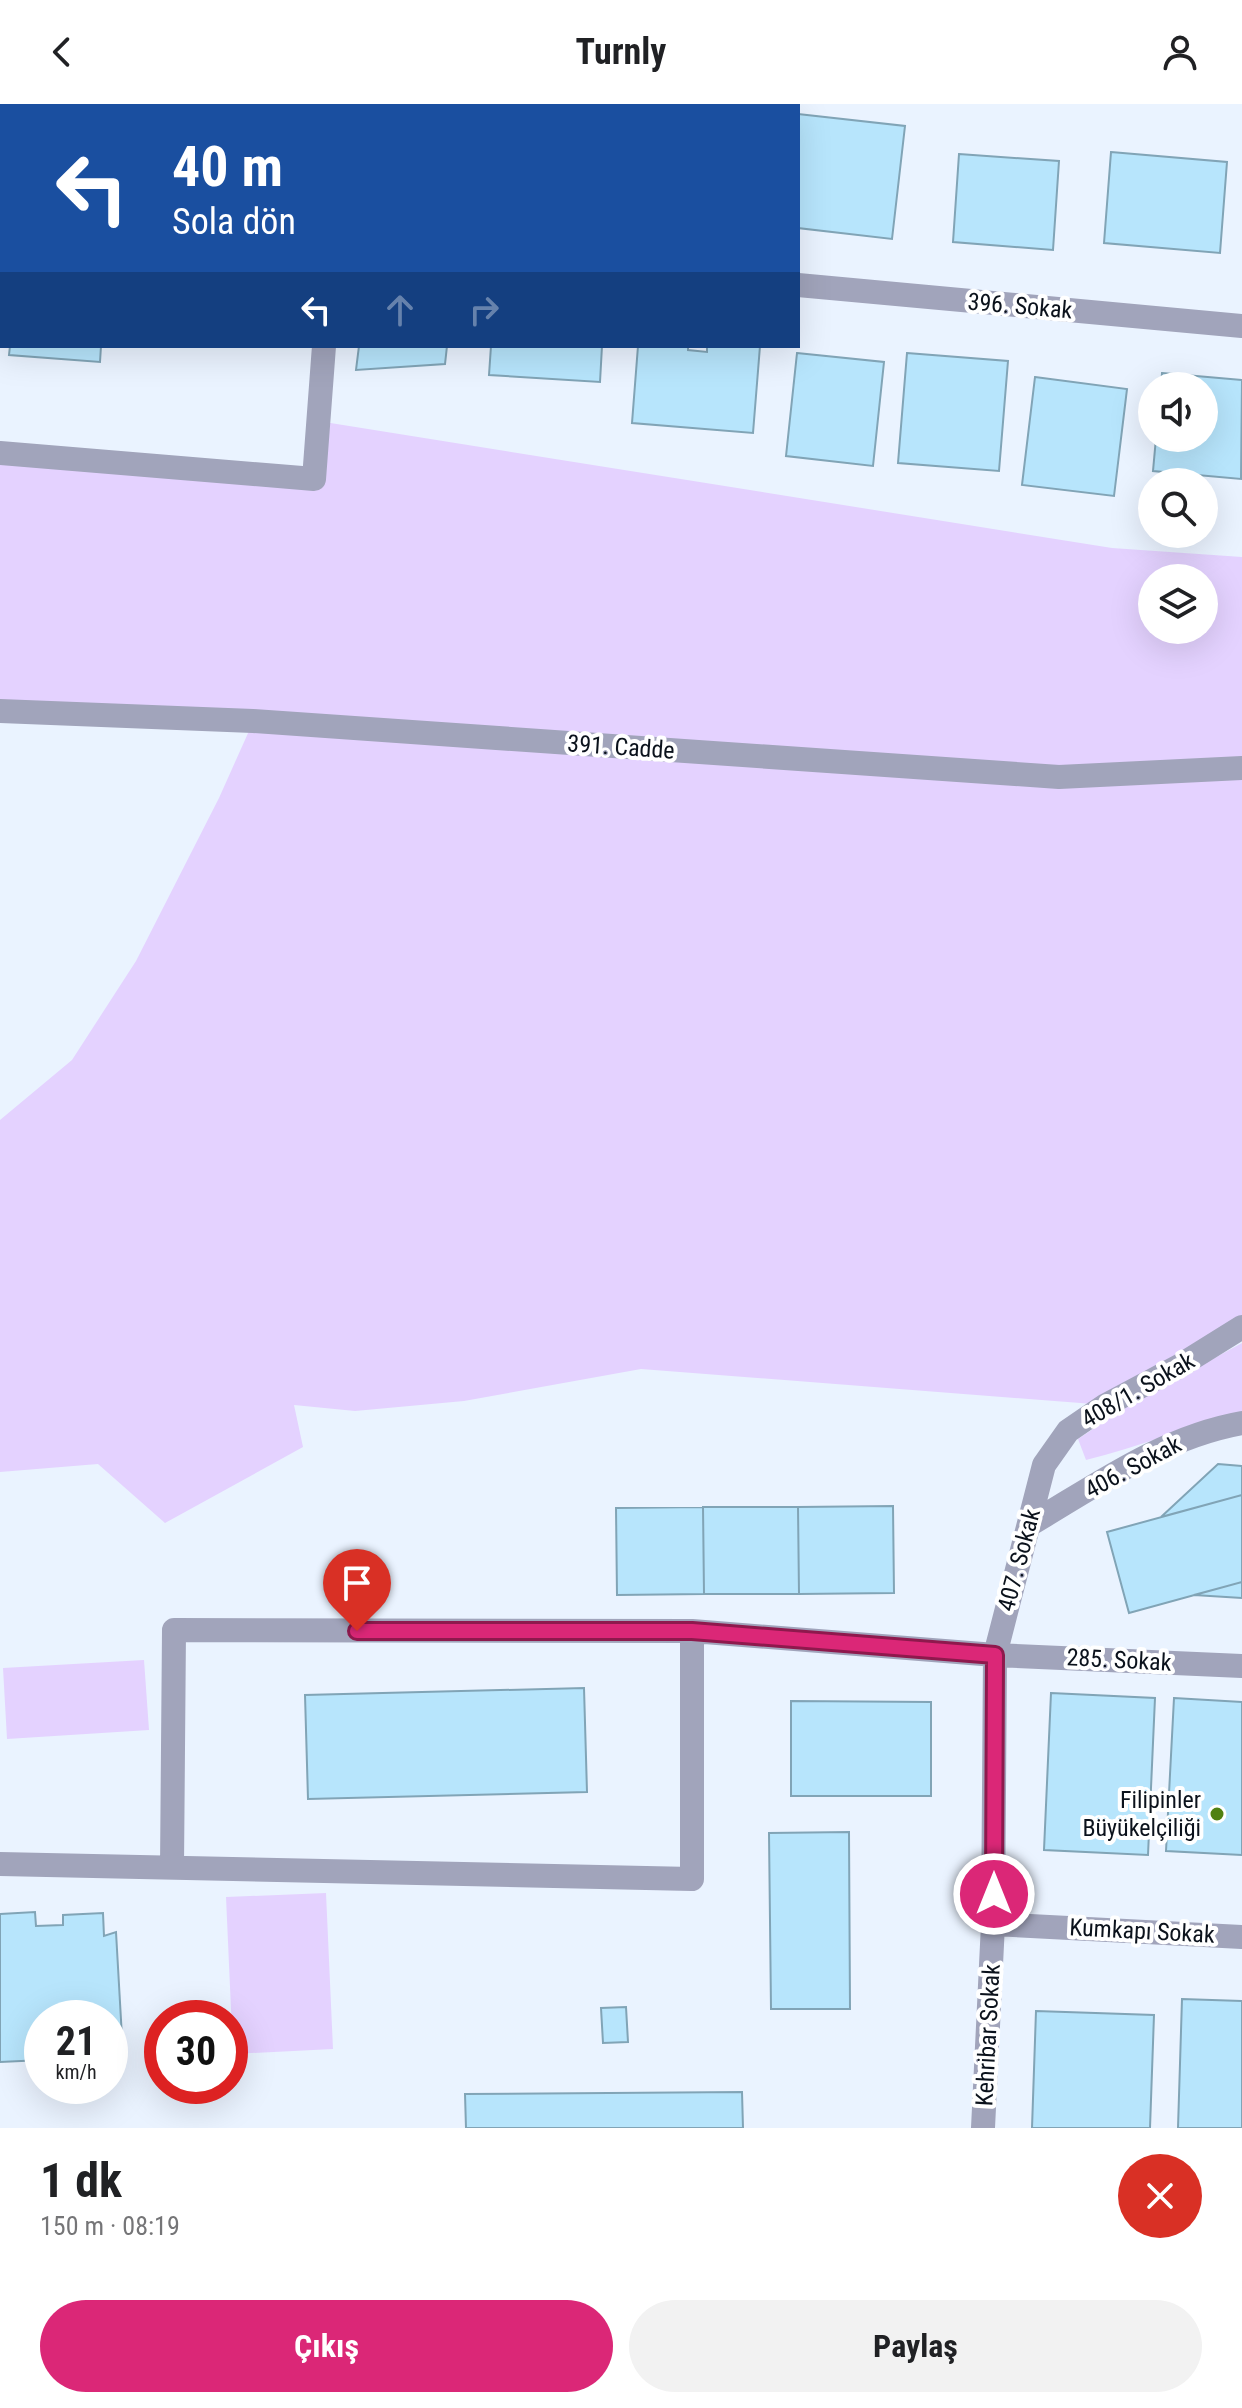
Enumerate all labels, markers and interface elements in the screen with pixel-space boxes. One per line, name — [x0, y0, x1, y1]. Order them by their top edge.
icon: back — [40, 30, 84, 74]
icon: person — [1158, 30, 1202, 74]
text: Turnly — [576, 31, 666, 73]
text: 40 m — [172, 134, 283, 200]
icon: left — [40, 136, 144, 240]
text: Sola dön — [172, 201, 296, 243]
street label: 396. Sokak — [966, 287, 1074, 325]
icon: left — [294, 288, 338, 332]
icon: ahead — [378, 288, 422, 332]
icon: right — [462, 288, 506, 332]
map controls — [1138, 372, 1218, 644]
button: sound — [1138, 372, 1218, 452]
button: search — [1138, 468, 1218, 548]
button: layers — [1138, 564, 1218, 644]
street label: 391. Cadde — [566, 729, 676, 765]
street label: 408/1. Sokak — [1077, 1346, 1200, 1434]
street label: 406. Sokak — [1080, 1430, 1186, 1504]
street label: 407. Sokak — [992, 1505, 1046, 1614]
pin — [323, 1549, 391, 1631]
icon: arrive — [335, 1561, 379, 1605]
street label: 285. Sokak — [1066, 1643, 1172, 1677]
place label: Filipinler Büyükelçiliği — [1082, 1786, 1201, 1842]
marker: Filipinler Büyükelçiliği — [1208, 1805, 1226, 1823]
position arrow — [952, 1852, 1036, 1936]
street label: Kumkapı Sokak — [1069, 1913, 1216, 1949]
street label: Kehribar Sokak — [970, 1963, 1006, 2107]
speed limit sign: 30 — [144, 2000, 248, 2104]
text: 21 — [56, 2018, 96, 2065]
text: km/h — [55, 2060, 97, 2084]
text: 1 dk — [40, 2152, 122, 2209]
button: close — [1118, 2154, 1202, 2238]
text: 150 m · 08:19 — [40, 2211, 180, 2241]
button: Çıkış — [40, 2300, 613, 2392]
button: Paylaş — [629, 2300, 1202, 2392]

